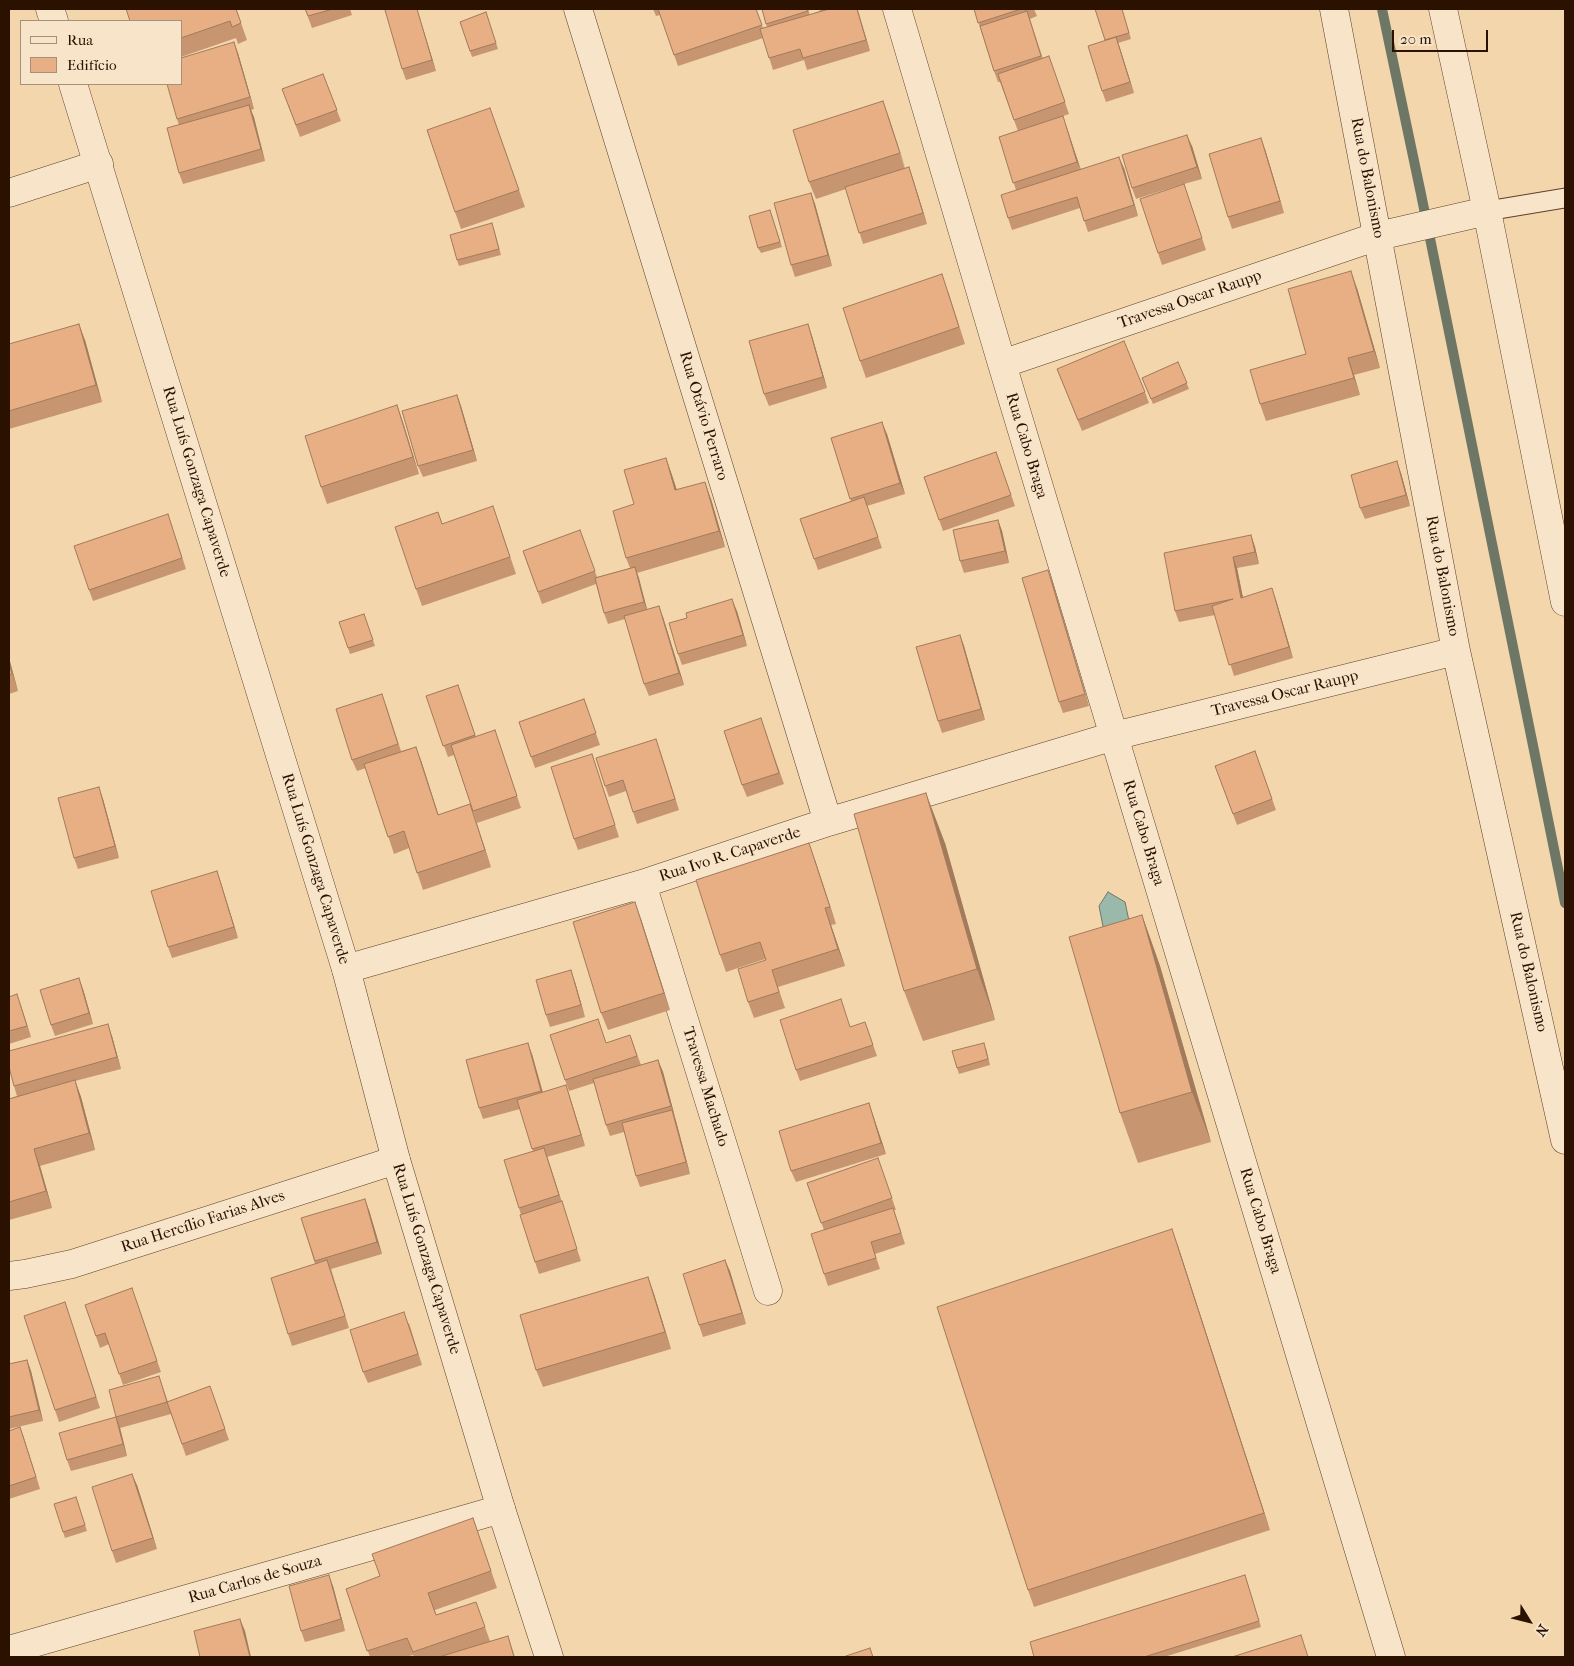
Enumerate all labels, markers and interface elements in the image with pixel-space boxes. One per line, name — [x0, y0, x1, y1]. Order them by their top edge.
legend — [20, 20, 182, 85]
scale bar — [1394, 20, 1490, 52]
text: 20 m — [1400, 30, 1432, 48]
text: Rua — [67, 31, 93, 49]
text: Edifício — [67, 56, 117, 74]
street label: Rua do Balonismo — [1346, 116, 1388, 240]
street label: Travessa Oscar Raupp — [1116, 266, 1264, 334]
street label: Rua Otávio Perraro — [674, 349, 732, 483]
street label: Rua Luís Gonzaga Capaverde — [158, 384, 234, 580]
street label: Rua Cabo Braga — [1001, 391, 1051, 501]
street label: Rua do Balonismo — [1421, 514, 1463, 638]
street label: Travessa Oscar Raupp — [1210, 666, 1360, 722]
street label: Rua Luís Gonzaga Capaverde — [277, 771, 353, 967]
street label: Rua Cabo Braga — [1118, 778, 1168, 888]
street label: Rua Ivo R. Capaverde — [657, 823, 803, 887]
street label: Rua do Balonismo — [1505, 910, 1551, 1034]
street label: Travessa Machado — [678, 1025, 732, 1149]
street label: Rua Luís Gonzaga Capaverde — [388, 1161, 464, 1357]
street label: Rua Cabo Braga — [1235, 1166, 1285, 1276]
street label: Rua Hercílio Farias Alves — [119, 1186, 287, 1258]
street label: Rua Carlos de Souza — [186, 1552, 324, 1608]
north arrow — [1504, 1596, 1554, 1646]
text: N — [1532, 1621, 1552, 1639]

